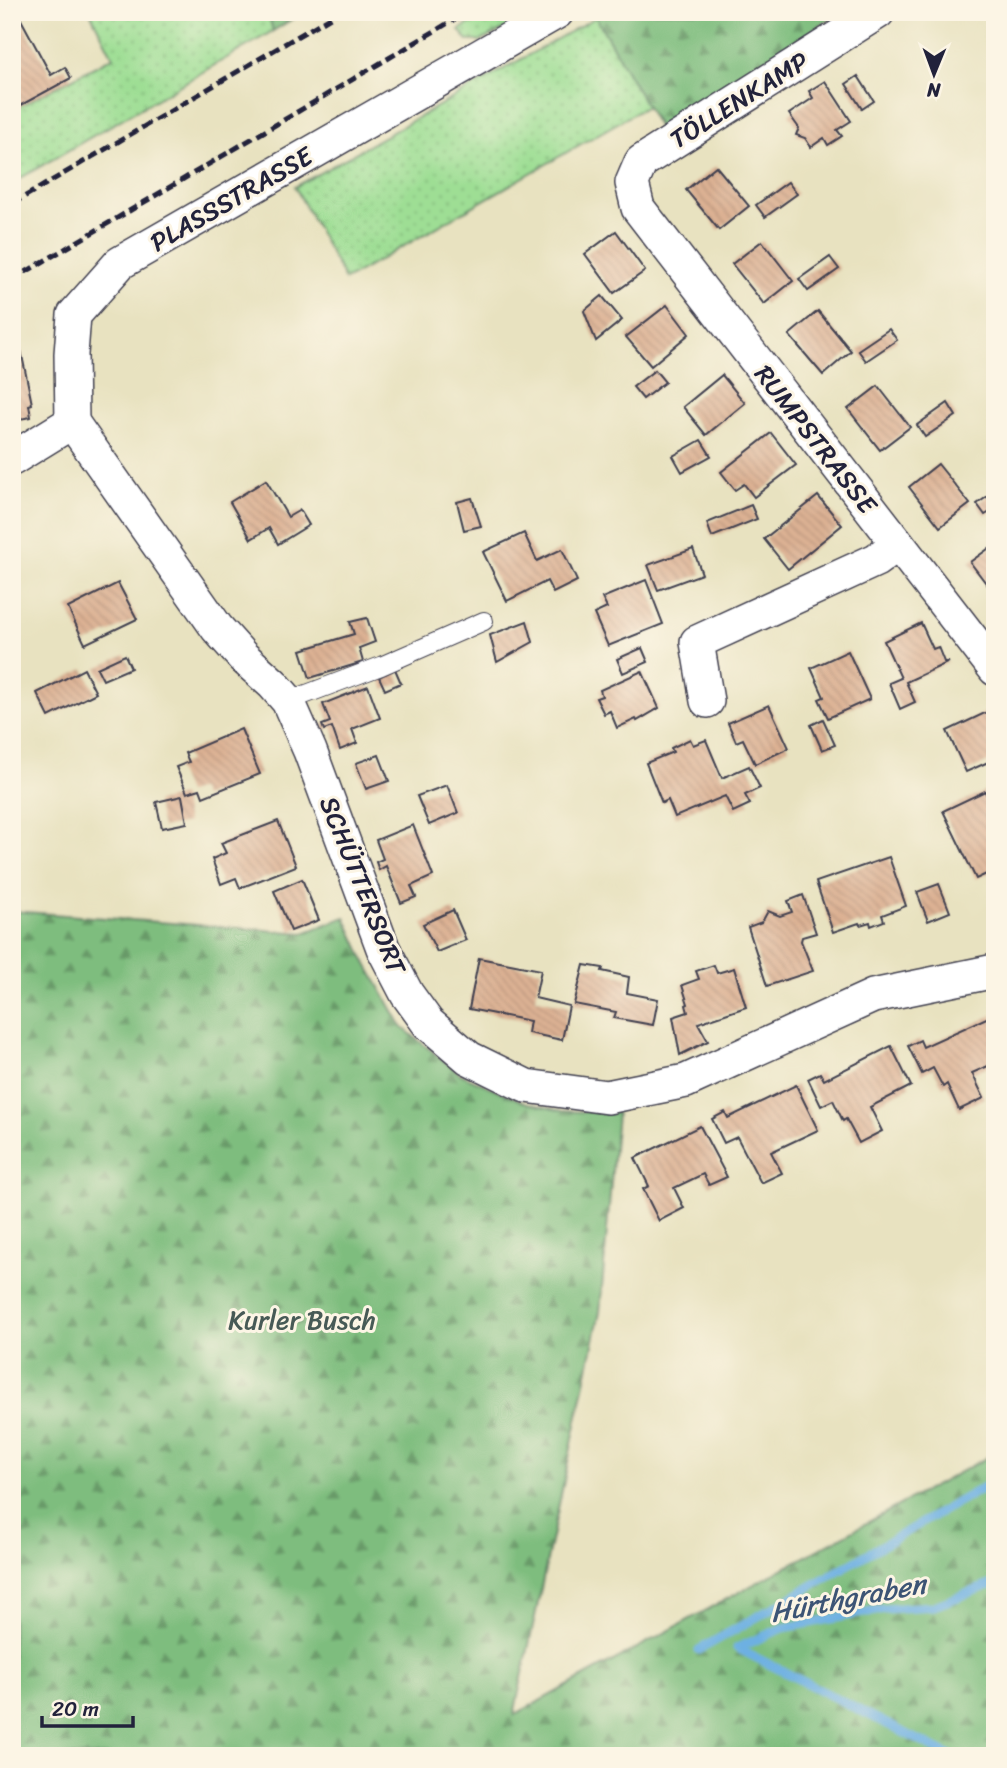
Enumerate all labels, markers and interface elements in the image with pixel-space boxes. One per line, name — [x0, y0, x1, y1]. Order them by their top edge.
north arrow — [898, 38, 968, 108]
street label: TÖLLENKAMP — [660, 39, 818, 161]
text: N — [926, 74, 942, 107]
street label: PLASSSTRASSE — [141, 133, 322, 264]
street label: RUMPSTRASSE — [743, 354, 890, 525]
street label: SCHÜTTERSORT — [306, 789, 420, 983]
park label: Kurler Busch — [228, 1297, 376, 1343]
water label: Hürthgraben — [766, 1558, 933, 1637]
scale bar — [42, 1684, 133, 1728]
text: 20 m — [52, 1690, 99, 1728]

